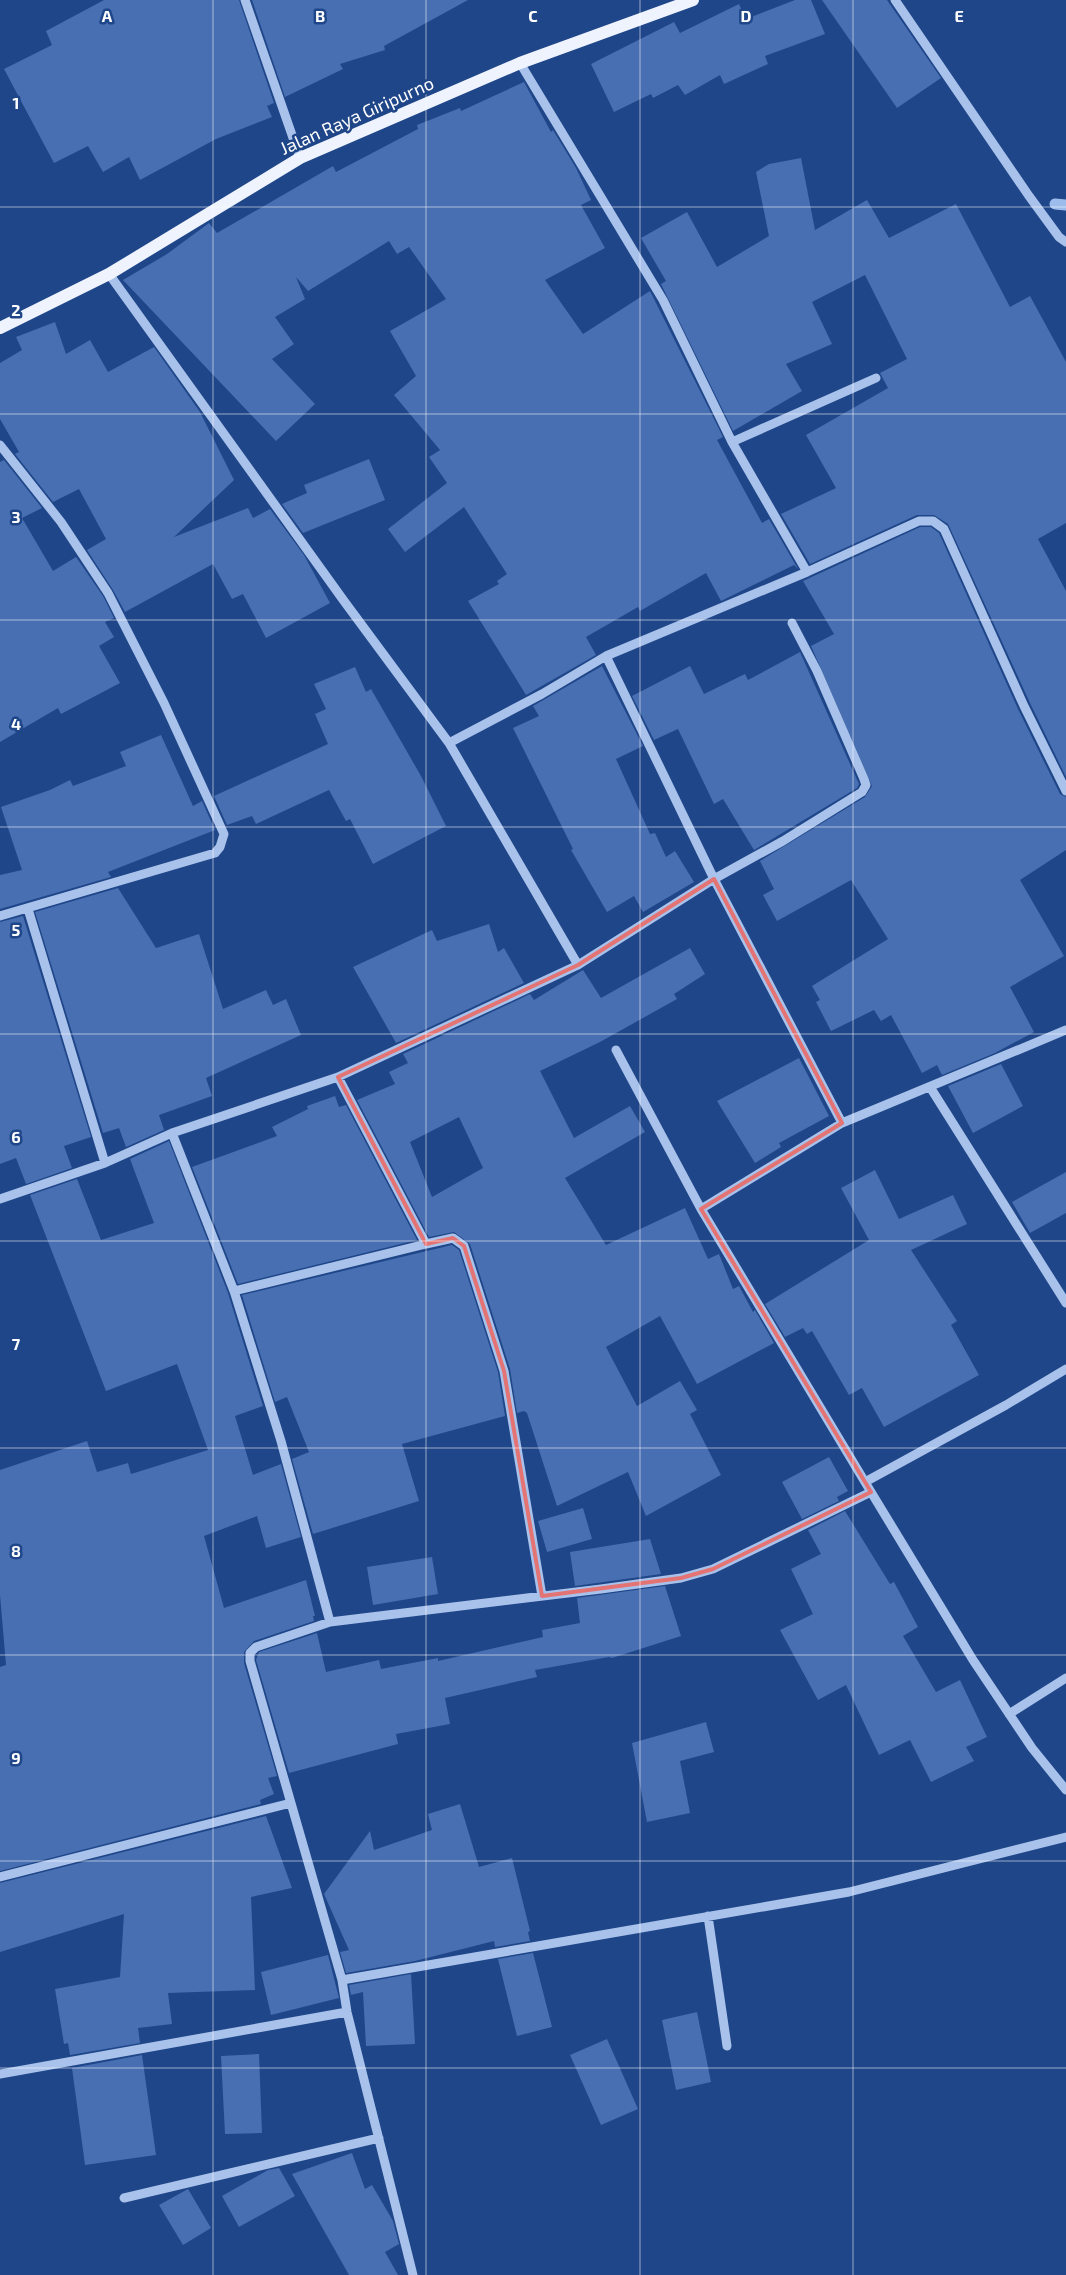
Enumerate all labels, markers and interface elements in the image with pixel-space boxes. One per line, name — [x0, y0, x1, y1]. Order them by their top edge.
text: A — [102, 6, 113, 25]
text: B — [315, 6, 325, 25]
text: C — [528, 6, 538, 25]
text: D — [741, 6, 752, 25]
text: E — [954, 6, 964, 25]
street label: Jalan Raya Giripurno — [276, 71, 437, 159]
text: 1 — [13, 93, 19, 112]
text: 2 — [11, 300, 21, 319]
text: 3 — [11, 507, 21, 526]
text: 4 — [11, 714, 21, 733]
text: 5 — [12, 920, 21, 939]
text: 6 — [11, 1127, 21, 1146]
text: 7 — [12, 1334, 21, 1353]
text: 8 — [11, 1541, 21, 1560]
text: 9 — [11, 1748, 21, 1767]

